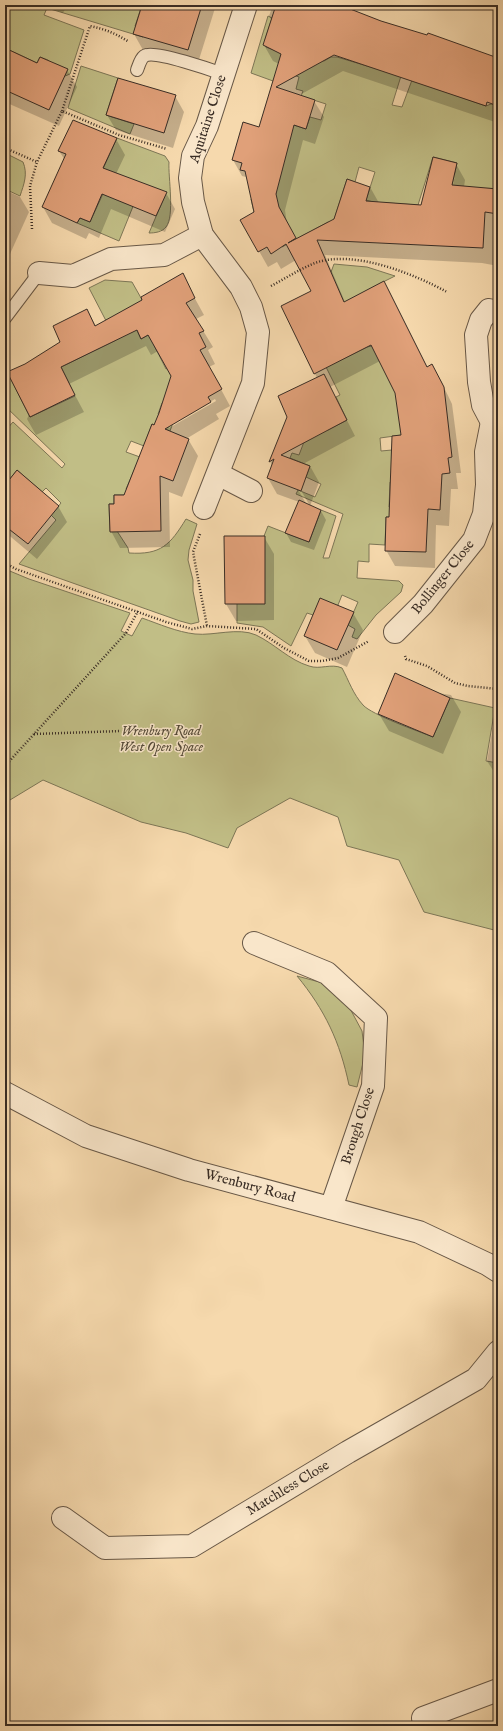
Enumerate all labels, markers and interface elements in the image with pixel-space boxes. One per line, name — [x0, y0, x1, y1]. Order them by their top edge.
street label: Aquitaine Close — [185, 72, 231, 166]
street label: Bollinger Close — [408, 536, 479, 618]
park label: Wrenbury Road West Open Space — [119, 722, 203, 756]
street label: Brough Close — [337, 1085, 379, 1167]
street label: Wrenbury Road — [203, 1165, 298, 1207]
street label: Matchless Close — [243, 1456, 333, 1520]

